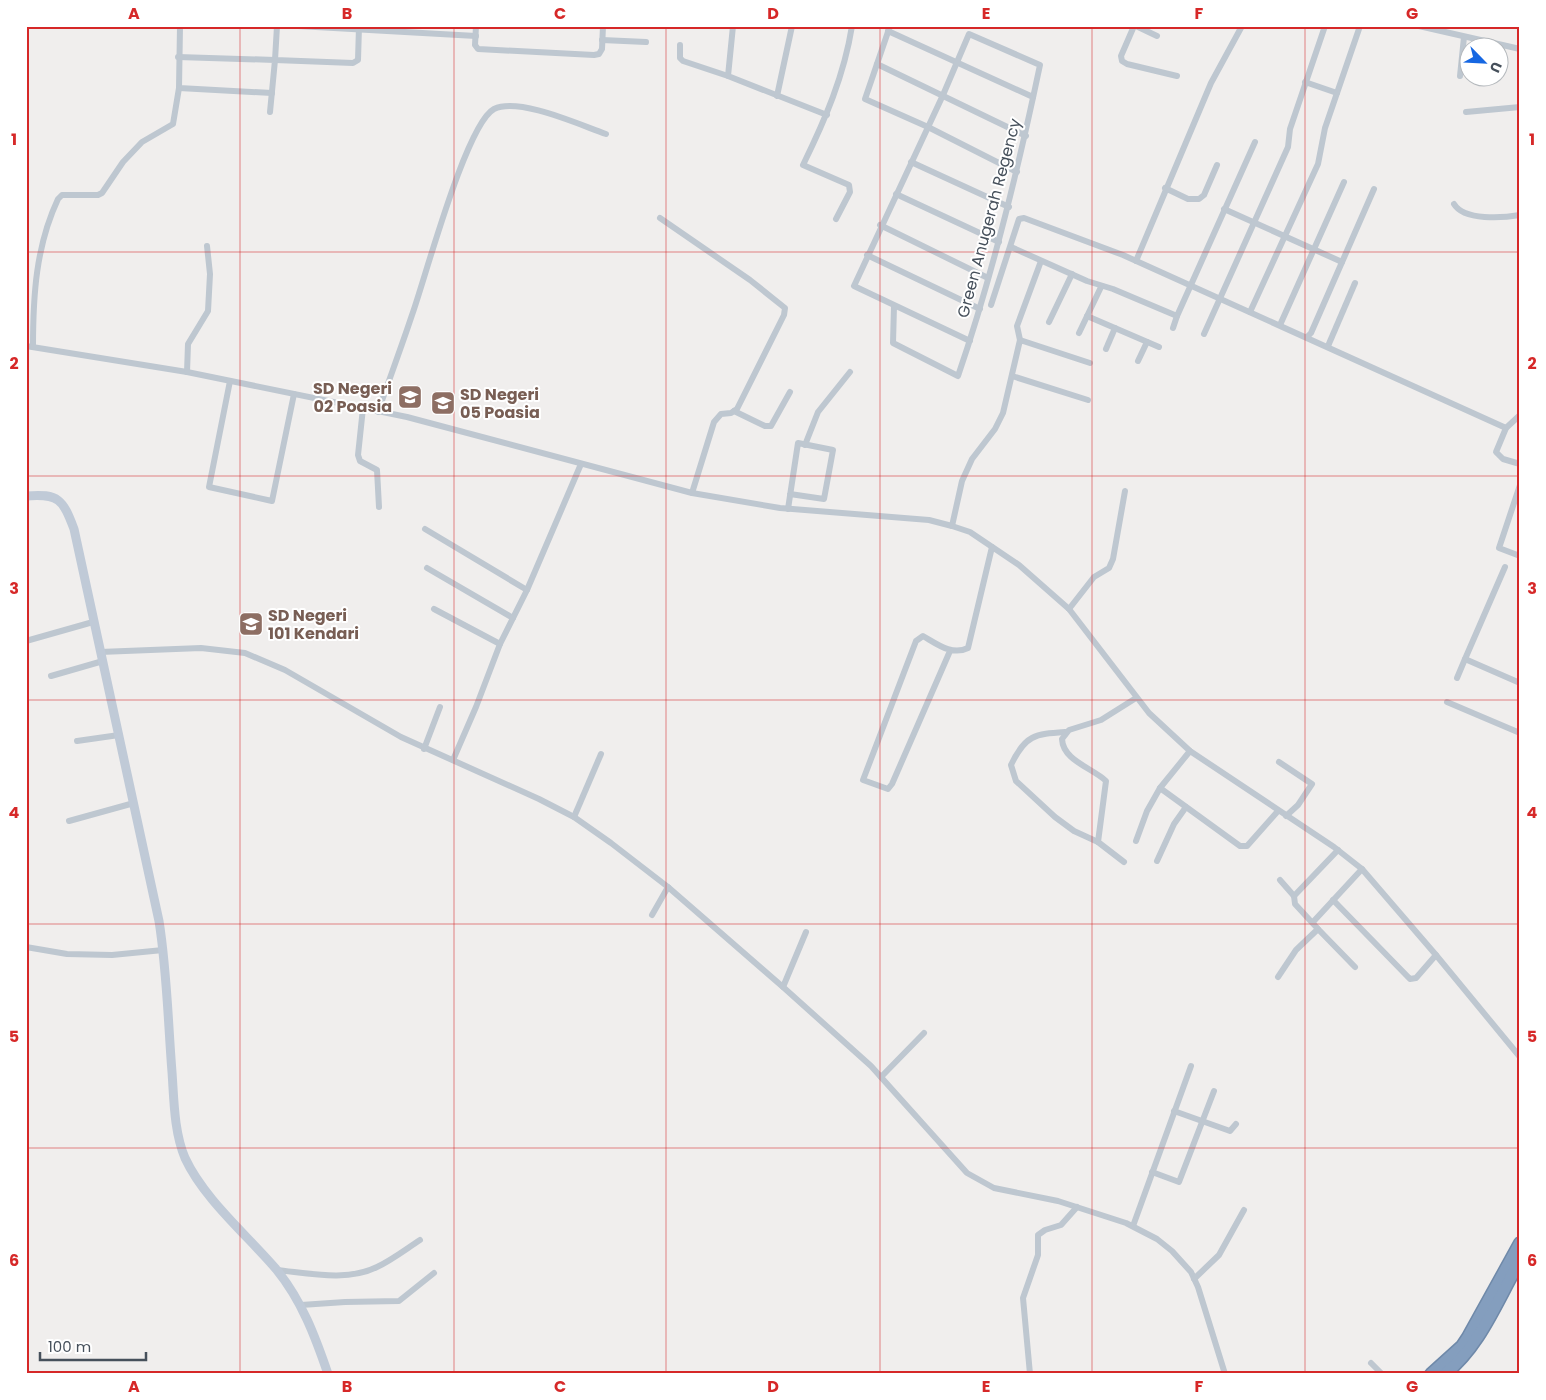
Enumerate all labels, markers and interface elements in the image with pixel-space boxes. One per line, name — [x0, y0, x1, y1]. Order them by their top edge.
text: A — [128, 2, 140, 25]
text: B — [342, 2, 352, 25]
text: C — [554, 2, 566, 25]
text: D — [767, 2, 779, 25]
text: E — [982, 2, 990, 25]
text: F — [1195, 2, 1204, 25]
text: G — [1406, 2, 1418, 25]
north arrow — [1458, 38, 1508, 88]
text: U — [1485, 59, 1507, 76]
street label: Green Anugerah Regency — [951, 116, 1027, 320]
text: 1 — [11, 128, 17, 151]
text: 1 — [1529, 128, 1535, 151]
text: 2 — [9, 352, 19, 375]
text: 2 — [1527, 352, 1537, 375]
place label: SD Negeri 02 Poasia — [313, 377, 392, 418]
place label: SD Negeri 05 Poasia — [460, 383, 540, 424]
school or university icon: SD Negeri 02 Poasia — [397, 384, 423, 410]
school or university icon: SD Negeri 05 Poasia — [430, 390, 456, 416]
text: 3 — [9, 577, 19, 600]
text: 3 — [1527, 577, 1537, 600]
place label: SD Negeri 101 Kendari — [268, 604, 359, 645]
school or university icon: SD Negeri 101 Kendari — [238, 611, 264, 637]
text: 4 — [9, 801, 20, 824]
text: 4 — [1527, 801, 1538, 824]
text: 5 — [9, 1025, 19, 1048]
text: 5 — [1527, 1025, 1537, 1048]
text: 6 — [9, 1249, 19, 1272]
text: 6 — [1527, 1249, 1537, 1272]
scale bar — [40, 1330, 146, 1362]
text: 100 m — [48, 1336, 91, 1357]
text: A — [128, 1375, 140, 1398]
text: B — [342, 1375, 352, 1398]
text: C — [554, 1375, 566, 1398]
text: D — [767, 1375, 779, 1398]
text: E — [982, 1375, 990, 1398]
text: F — [1195, 1375, 1204, 1398]
text: G — [1406, 1375, 1418, 1398]

